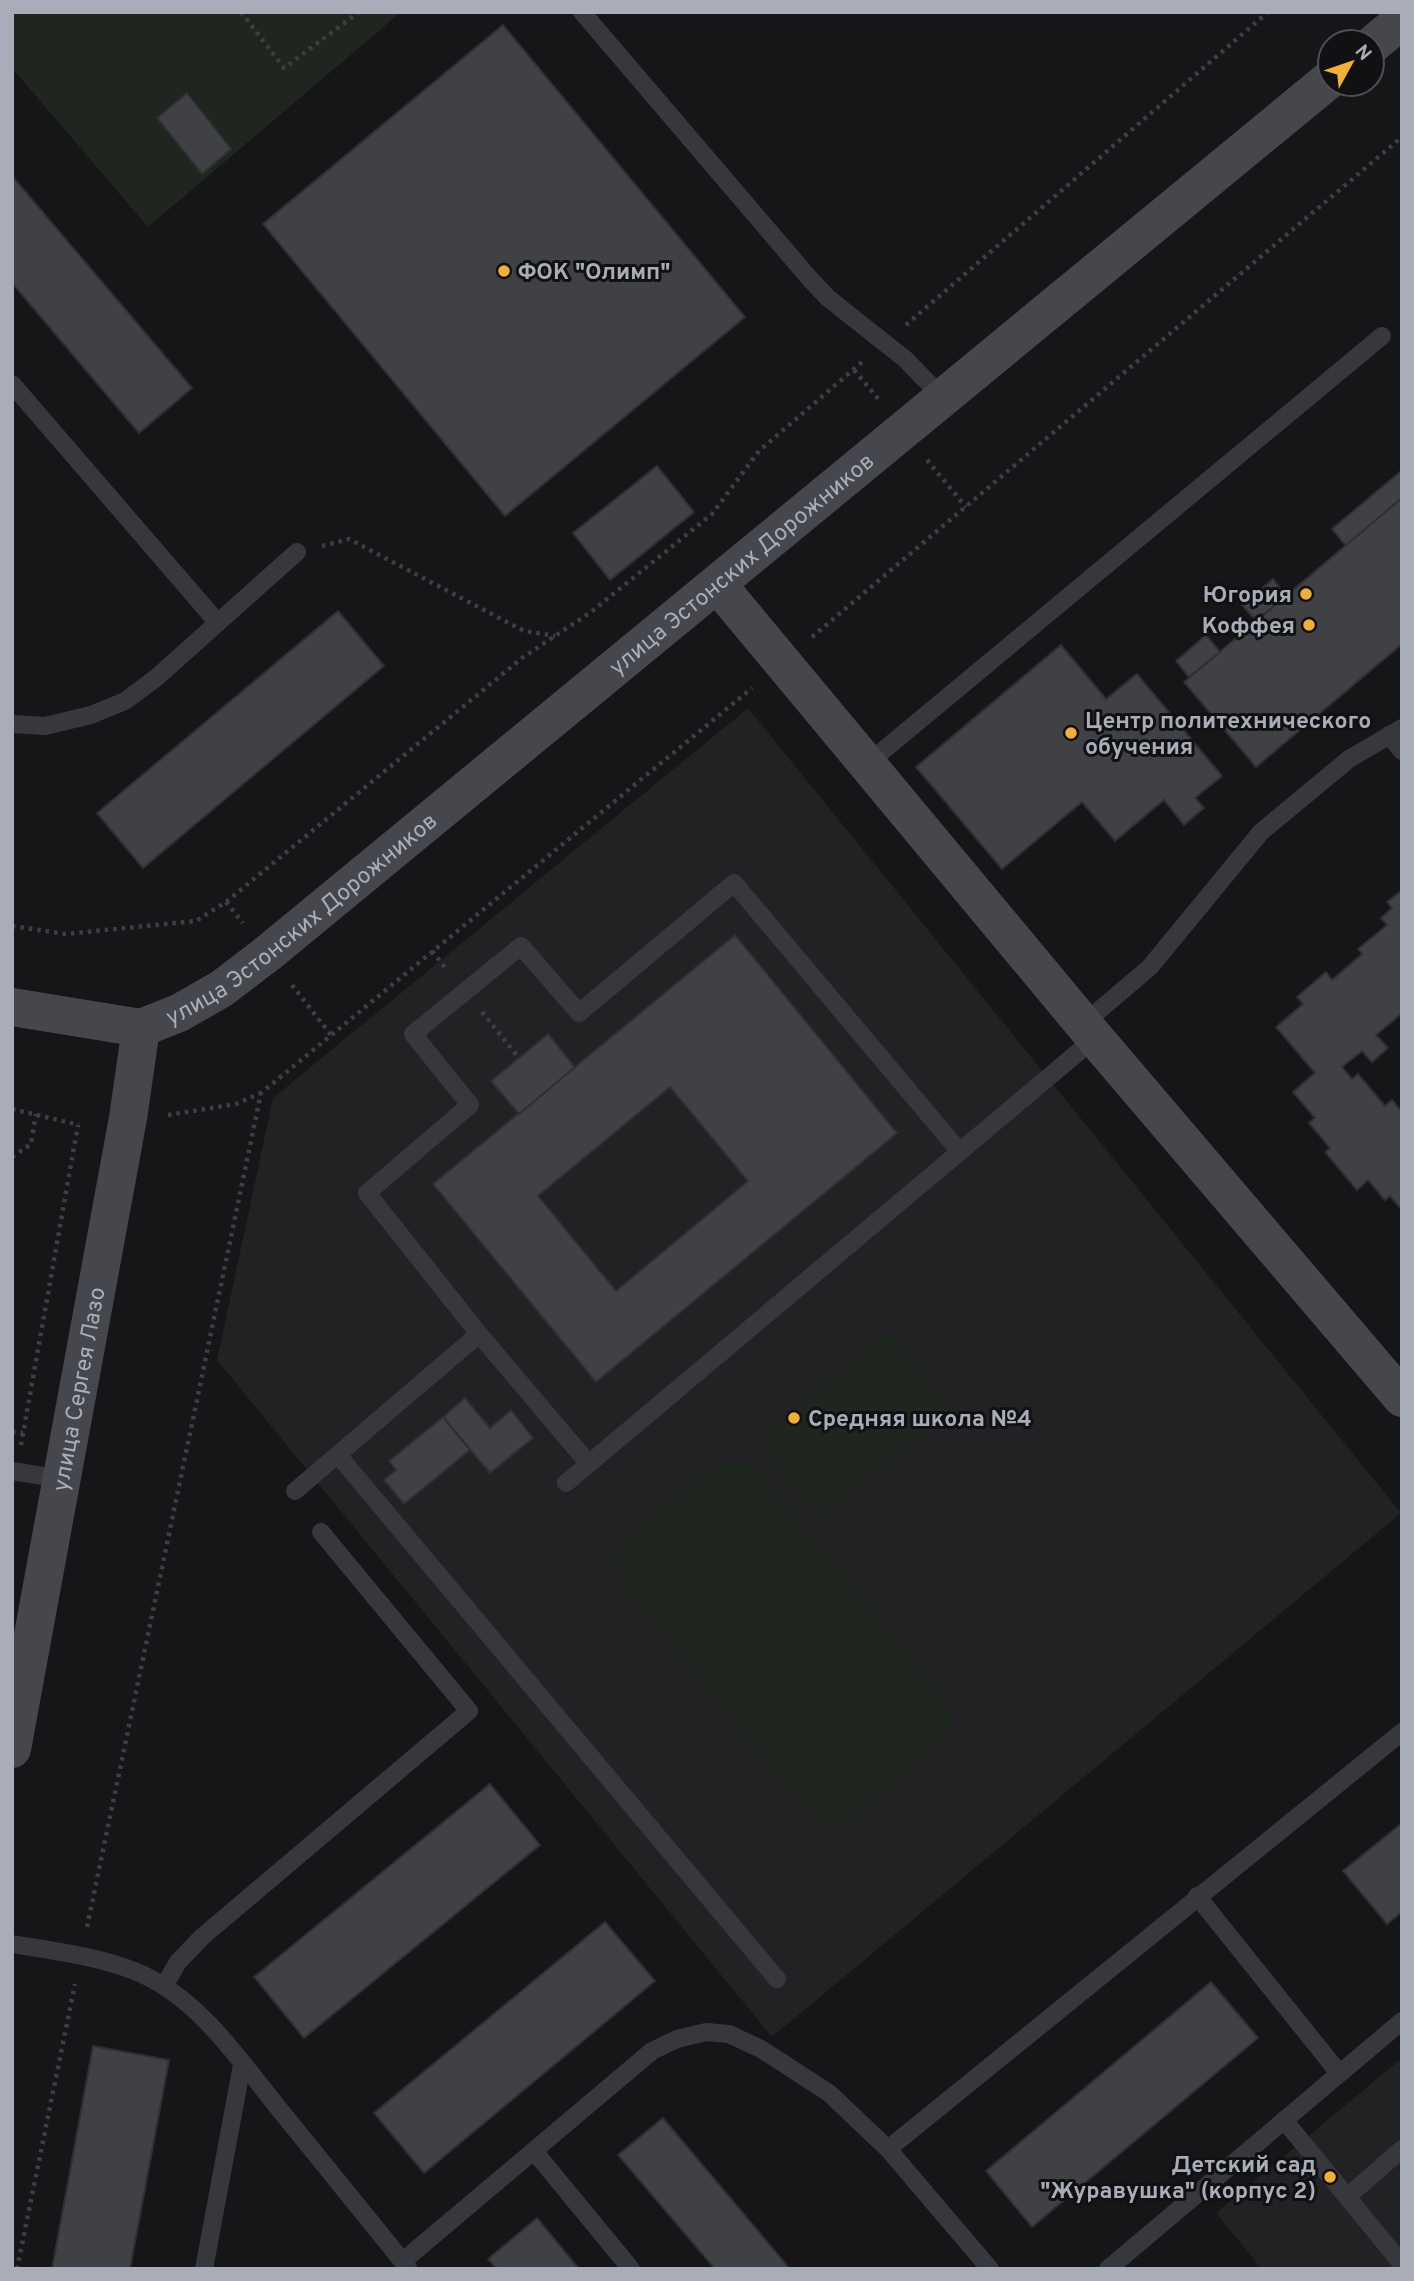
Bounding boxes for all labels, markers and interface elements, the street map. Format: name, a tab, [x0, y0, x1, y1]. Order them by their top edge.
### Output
north arrow	[1316, 28, 1386, 98]
text: N	[1349, 40, 1376, 66]
place label: ФОК "Олимп"	[518, 259, 670, 288]
marker: ФОК "Олимп"	[496, 263, 512, 279]
street label: улица Эстонских Дорожников	[604, 448, 881, 683]
place label: Югория	[1203, 582, 1292, 611]
marker: Югория	[1298, 586, 1314, 602]
place label: Коффея	[1202, 613, 1295, 642]
marker: Коффея	[1301, 617, 1317, 633]
place label: Центр политехнического обучения	[1085, 708, 1371, 763]
marker: Центр политехнического обучения	[1063, 725, 1079, 741]
street label: улица Эстонских Дорожников	[162, 808, 444, 1034]
street label: улица Сергея Лазо	[48, 1285, 114, 1494]
place label: Средняя школа №4	[808, 1406, 1032, 1435]
marker: Средняя школа №4	[786, 1410, 802, 1426]
place label: Детский сад "Журавушка" (корпус 2)	[1040, 2152, 1316, 2207]
marker: Детский сад "Журавушка" (корпус 2)	[1322, 2169, 1338, 2185]

